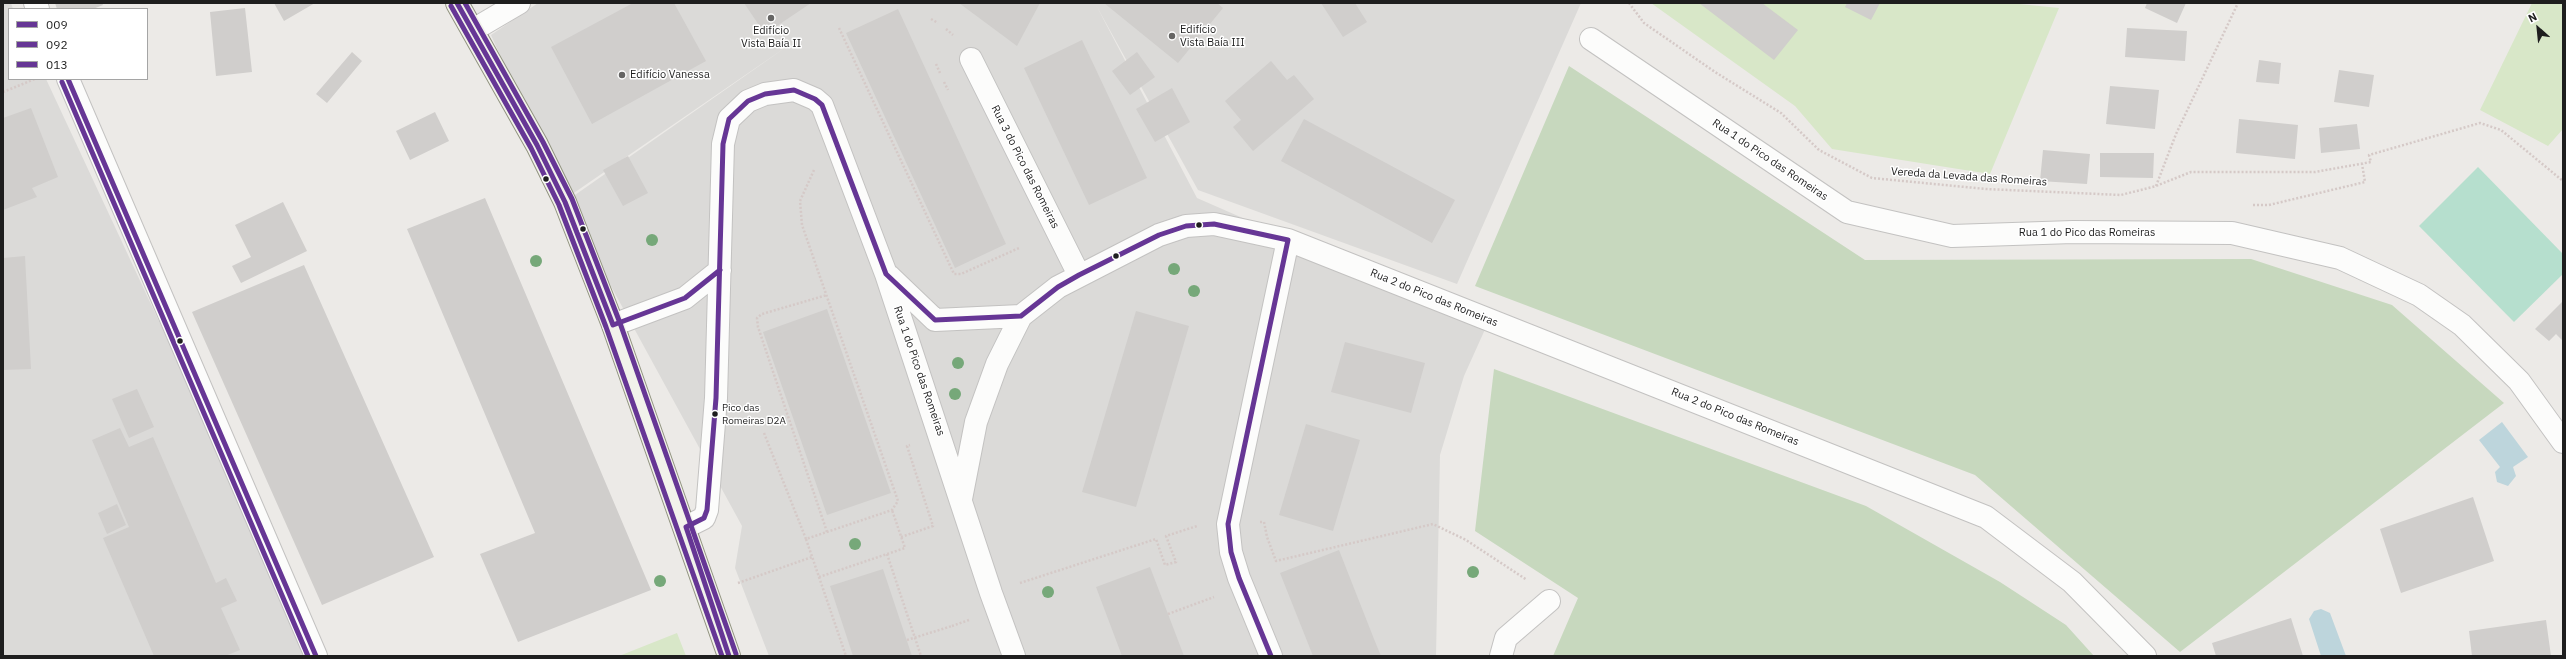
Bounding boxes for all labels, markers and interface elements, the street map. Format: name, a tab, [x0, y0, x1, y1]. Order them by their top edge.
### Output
legend	[8, 8, 148, 80]
north arrow	[2518, 8, 2558, 48]
text: N	[2526, 9, 2539, 25]
marker: Edifício Vista Baía II	[766, 13, 776, 23]
text: 009	[46, 17, 68, 32]
place label: Edifício Vista Baía III	[1180, 23, 1245, 49]
place label: Edifício Vista Baía II	[741, 24, 801, 50]
marker: Edifício Vista Baía III	[1167, 31, 1177, 41]
text: 092	[46, 37, 68, 52]
text: 013	[46, 57, 68, 72]
place label: Edifício Vanessa	[630, 68, 710, 82]
marker: Edifício Vanessa	[617, 70, 627, 80]
street label: Rua 3 do Pico das Romeiras	[988, 103, 1062, 231]
street label: Rua 1 do Pico das Romeiras	[1710, 116, 1830, 204]
street label: Vereda da Levada das Romeiras	[1891, 165, 2047, 189]
unlabelled marker	[541, 174, 551, 184]
unlabelled marker	[1194, 220, 1204, 230]
unlabelled marker	[578, 224, 588, 234]
street label: Rua 1 do Pico das Romeiras	[2019, 226, 2155, 240]
unlabelled marker	[1111, 251, 1121, 261]
street label: Rua 2 do Pico das Romeiras	[1368, 266, 1500, 330]
street label: Rua 1 do Pico das Romeiras	[891, 304, 947, 438]
unlabelled marker	[175, 336, 185, 346]
street label: Rua 2 do Pico das Romeiras	[1669, 385, 1801, 449]
place label: Pico das Romeiras D2A	[722, 402, 786, 426]
marker: Pico das Romeiras D2A	[710, 409, 720, 419]

